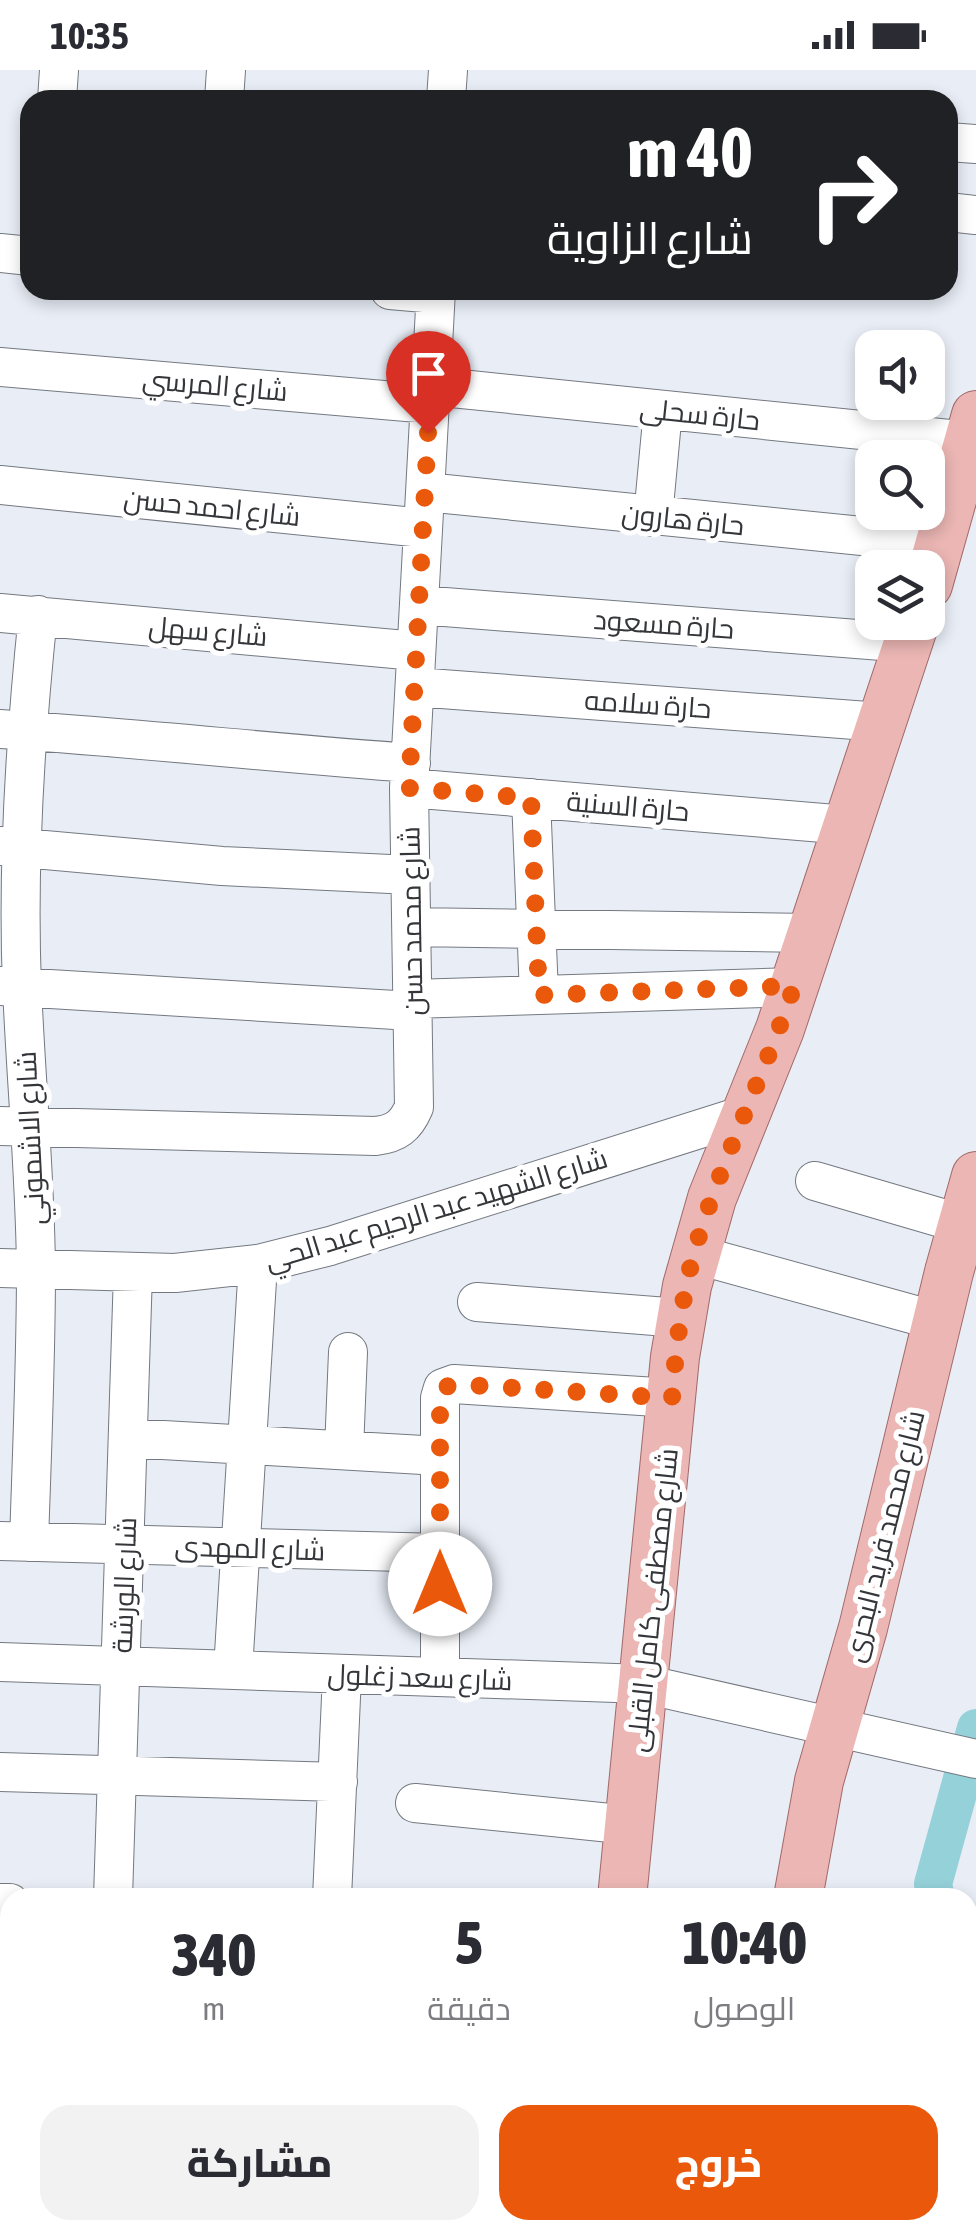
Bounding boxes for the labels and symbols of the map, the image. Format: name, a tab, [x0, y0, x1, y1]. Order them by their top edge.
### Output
pin	[386, 331, 471, 434]
street label: شارع المرسي	[141, 363, 289, 412]
street label: حارة سحلى	[638, 392, 762, 437]
street label: شارع احمد حسن	[122, 482, 302, 535]
street label: حارة هارون	[620, 497, 746, 542]
street label: حارة مسعود	[593, 603, 735, 645]
street label: شارع سهل	[147, 610, 269, 655]
street label: حارة سلامه	[583, 684, 713, 724]
street label: حارة السنية	[565, 785, 691, 827]
street label: شارع محمد حسن	[393, 826, 432, 1016]
street label: شارع الاشموني	[9, 1050, 57, 1226]
street label: شارع الشهيد عبد الرحيم عبد الحي	[261, 1142, 613, 1282]
street label: شارع محمد فريد البحرى	[837, 1407, 934, 1666]
street label: شارع مصطفى كامل القبلى	[620, 1446, 687, 1754]
street label: شارع الورشة	[106, 1516, 145, 1654]
street label: شارع المهدى	[174, 1529, 326, 1570]
position arrow	[388, 1532, 492, 1636]
street label: شارع سعد زغلول	[327, 1658, 513, 1699]

